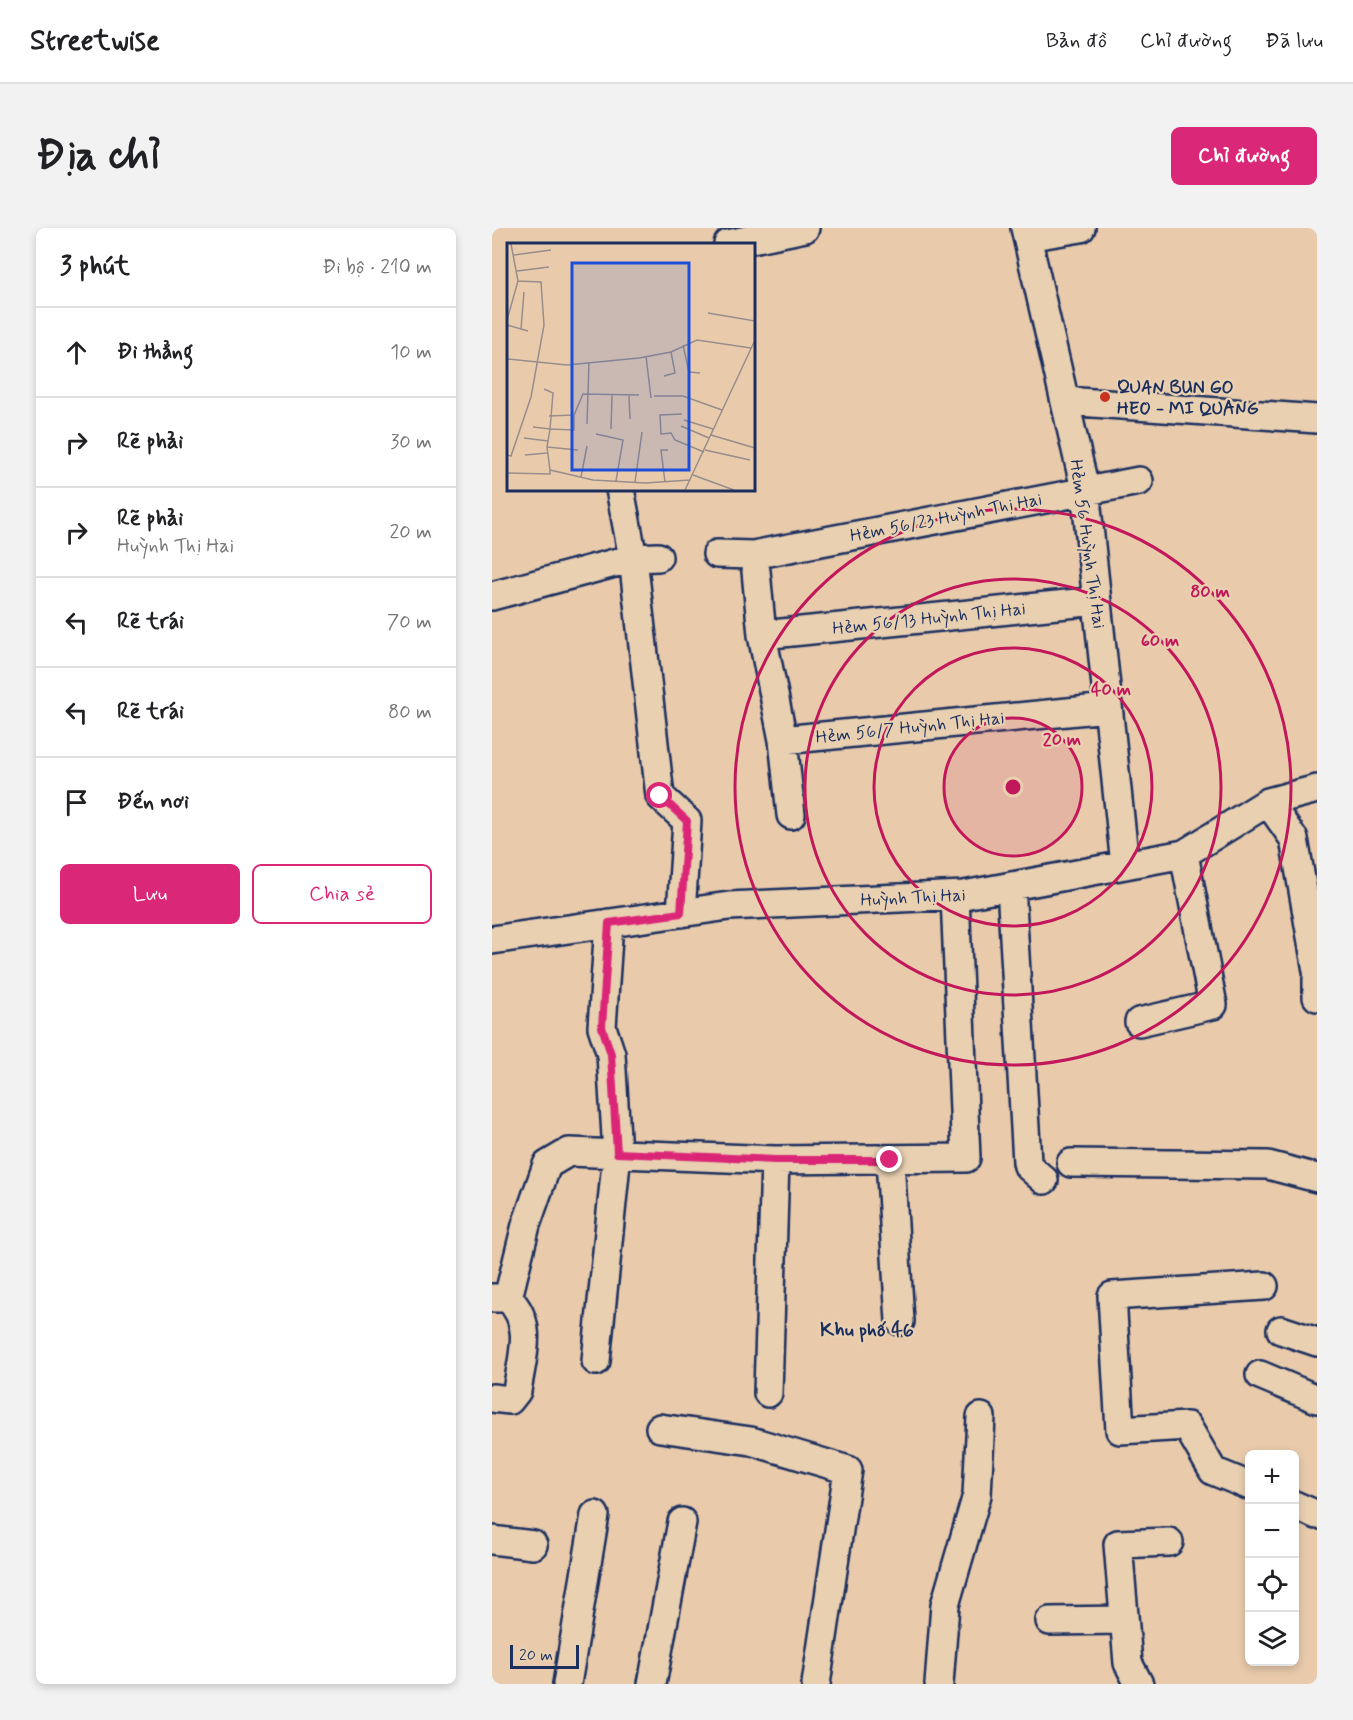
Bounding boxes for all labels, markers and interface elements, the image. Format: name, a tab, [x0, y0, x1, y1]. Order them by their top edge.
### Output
text: Streetwise	[30, 23, 160, 60]
text: Bản đồ	[1046, 27, 1107, 55]
text: Chỉ đường	[1140, 27, 1232, 55]
text: Đã lưu	[1265, 27, 1323, 55]
button: Chỉ đường	[1171, 127, 1317, 185]
text: Địa chỉ	[36, 129, 161, 184]
inset map	[507, 243, 754, 490]
text: 3 phút	[60, 250, 130, 284]
text: Đi bộ · 210 m	[322, 254, 432, 281]
icon: ahead	[60, 336, 93, 369]
text: Đi thẳng	[117, 338, 193, 366]
text: 10 m	[390, 339, 432, 366]
place label: QUAN BUN GO HEO - MI QUANG	[1117, 376, 1259, 421]
marker: QUAN BUN GO HEO - MI QUANG	[1098, 390, 1112, 404]
icon: right	[60, 426, 93, 459]
text: Rẽ phải	[117, 428, 183, 456]
text: 30 m	[390, 429, 432, 456]
street label: Hẻm 56 Huỳnh Thị Hai	[1063, 458, 1111, 630]
street label: Hẻm 56/23 Huỳnh Thị Hai	[848, 488, 1044, 548]
text: Rẽ phải	[117, 505, 183, 533]
icon: right	[60, 516, 93, 549]
text: 20 m	[389, 519, 432, 546]
text: Huỳnh Thị Hai	[117, 533, 234, 560]
text: 80 m	[1190, 580, 1230, 604]
street label: Hẻm 56/13 Huỳnh Thị Hai	[831, 597, 1027, 641]
icon: left	[60, 606, 93, 639]
text: Rẽ trái	[117, 608, 184, 636]
text: 70 m	[387, 609, 432, 636]
text: 60 m	[1141, 629, 1179, 653]
text: 40 m	[1091, 678, 1131, 702]
icon: left	[60, 696, 93, 729]
text: Rẽ trái	[117, 698, 184, 726]
text: 80 m	[388, 699, 432, 726]
street label: Hẻm 56/7 Huỳnh Thị Hai	[815, 706, 1006, 750]
text: 20 m	[1043, 728, 1081, 752]
centre of rings	[1003, 777, 1023, 797]
route start	[646, 782, 672, 808]
icon: arrive	[60, 786, 93, 819]
text: Đến nơi	[117, 788, 189, 816]
button: Lưu	[60, 864, 240, 924]
button: Chia sẻ	[252, 864, 432, 924]
street label: Huỳnh Thị Hai	[860, 883, 966, 913]
route end	[876, 1146, 902, 1172]
district label: Khu phố 46	[820, 1317, 914, 1344]
map controls	[1245, 1450, 1299, 1666]
button: +	[1245, 1450, 1299, 1504]
button: −	[1245, 1504, 1299, 1558]
button: locate	[1245, 1558, 1299, 1612]
button: layers	[1245, 1612, 1299, 1666]
scale bar	[510, 1642, 579, 1670]
text: 20 m	[519, 1645, 553, 1666]

